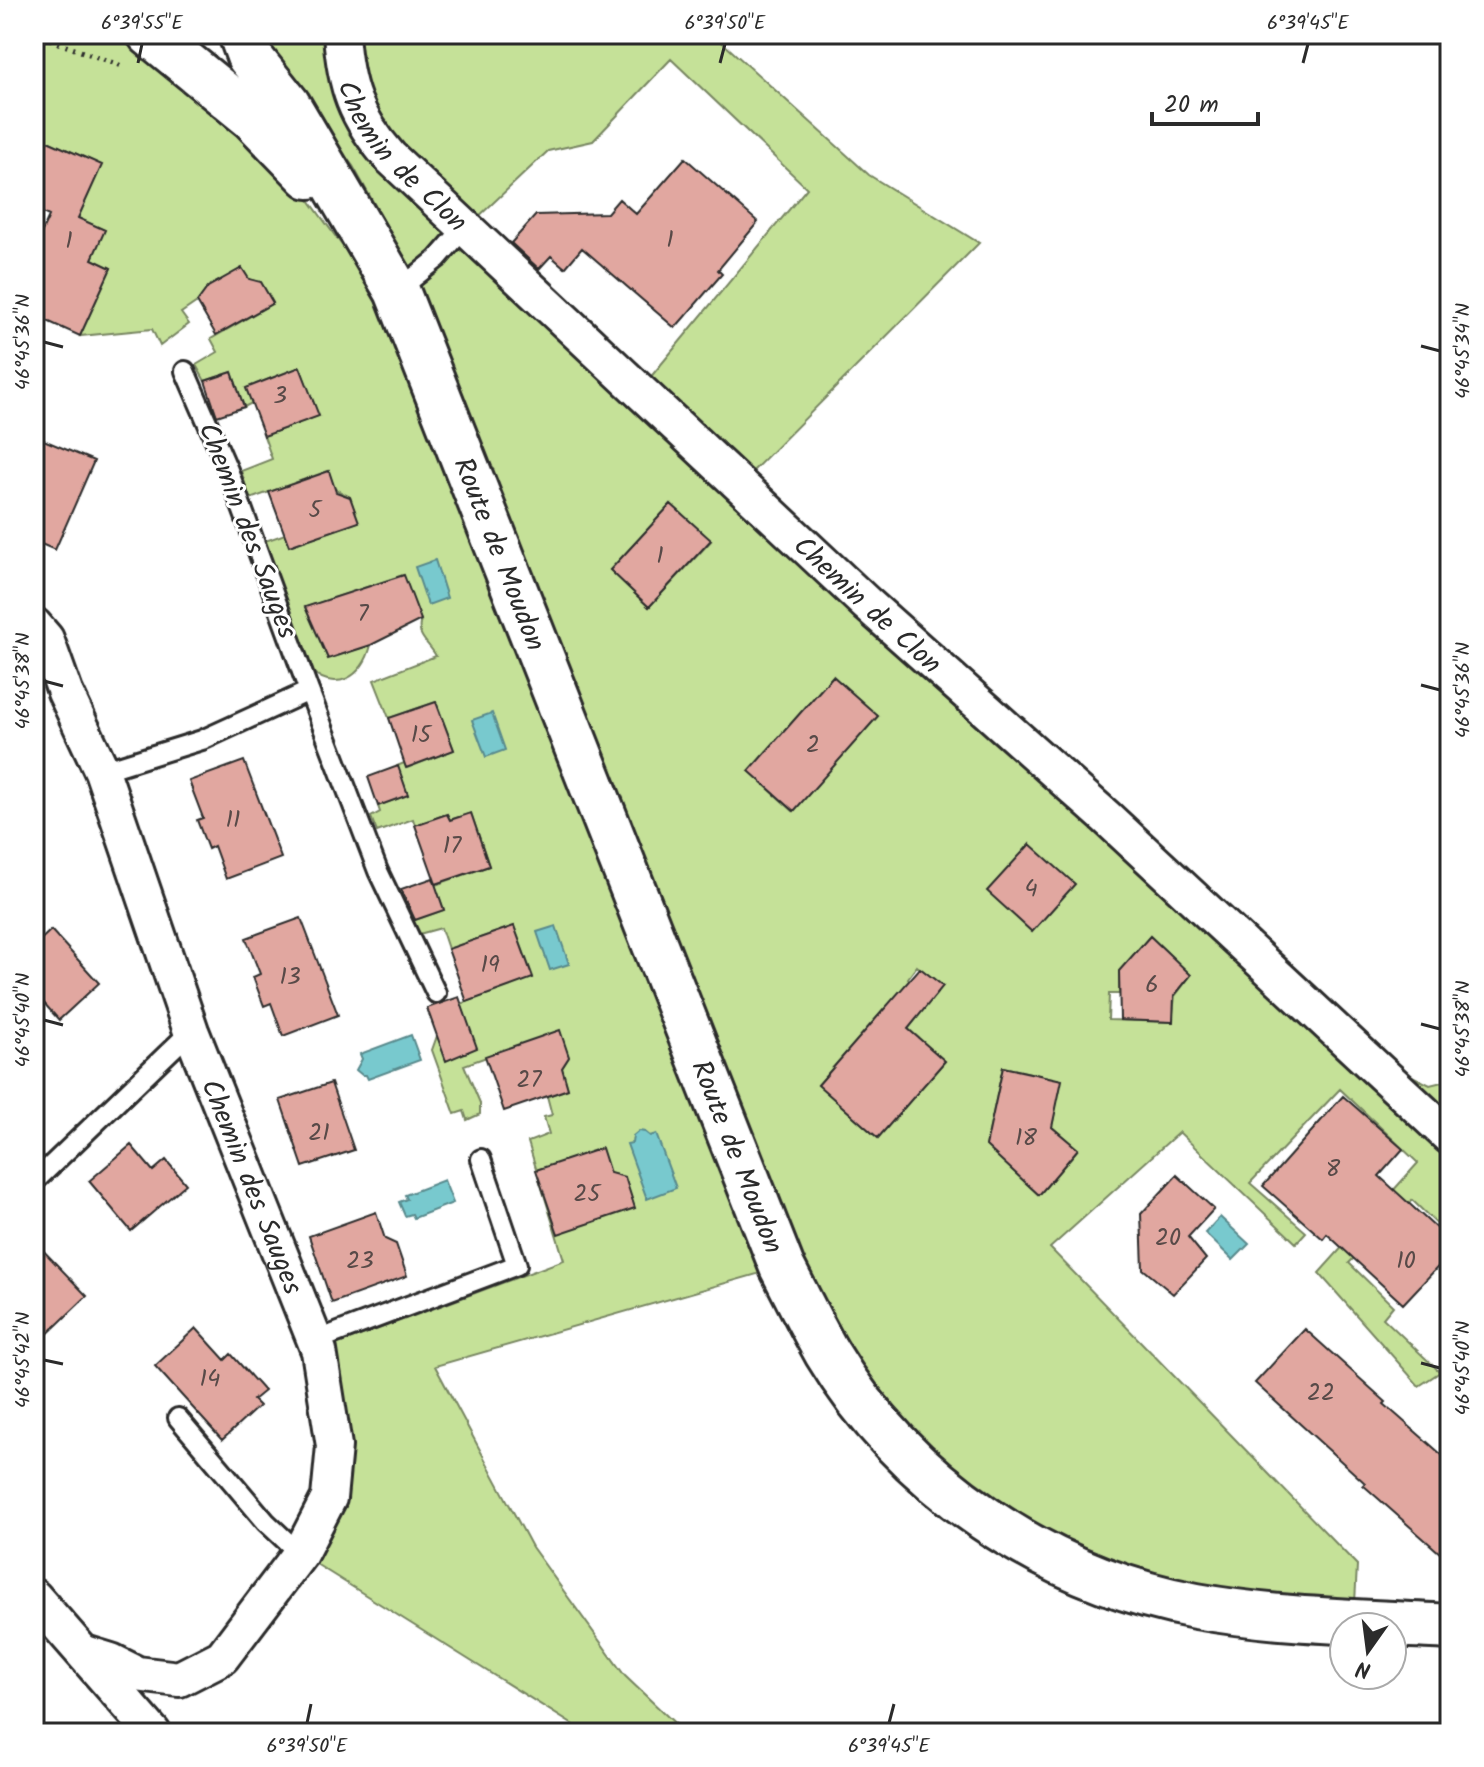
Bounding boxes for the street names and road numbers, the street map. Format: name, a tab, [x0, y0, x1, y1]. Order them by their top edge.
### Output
street label: Chemin de Clon	[324, 75, 477, 244]
street label: Chemin des Sauges	[185, 416, 309, 646]
street label: Route de Moudon	[440, 451, 557, 658]
street label: Chemin de Clon	[782, 526, 951, 686]
street label: Route de Moudon	[678, 1054, 795, 1261]
street label: Chemin des Sauges	[187, 1073, 314, 1302]

